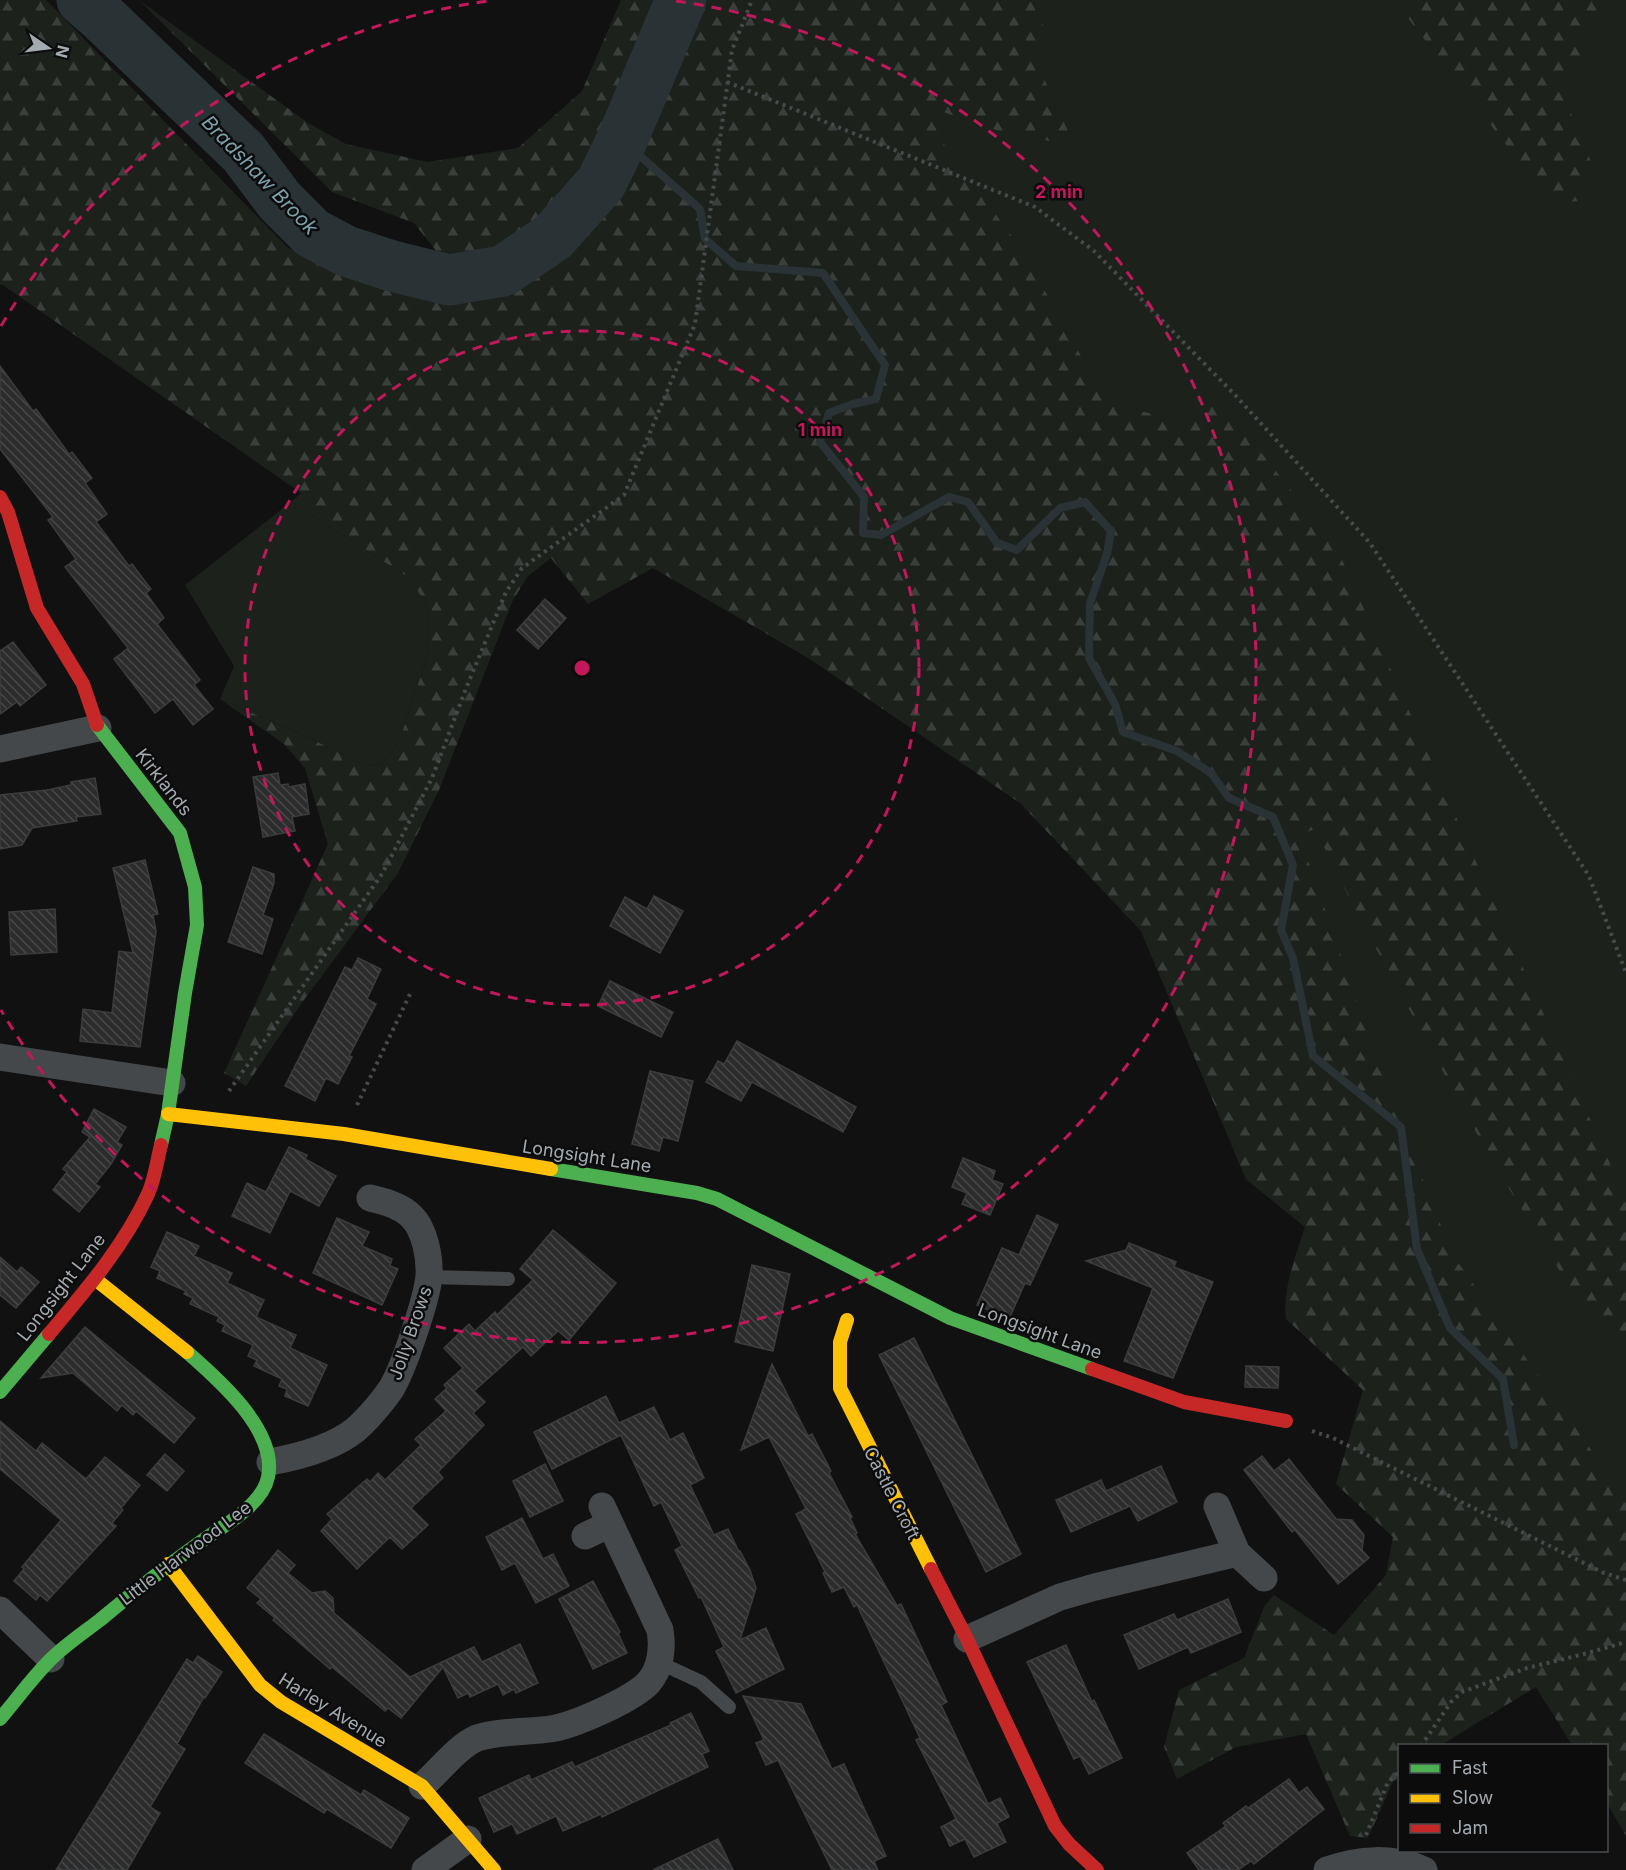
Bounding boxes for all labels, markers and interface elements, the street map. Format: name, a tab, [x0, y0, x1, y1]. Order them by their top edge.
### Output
north arrow	[18, 18, 78, 78]
text: N	[51, 43, 74, 60]
water label: Bradshaw Brook	[197, 110, 324, 240]
text: 2 min	[1035, 181, 1083, 202]
text: 1 min	[798, 419, 842, 440]
centre of rings	[572, 658, 592, 678]
street label: Kirklands	[131, 744, 197, 820]
street label: Longsight Lane	[521, 1135, 653, 1177]
street label: Longsight Lane	[13, 1229, 109, 1345]
street label: Jolly Brows	[384, 1283, 436, 1383]
street label: Longsight Lane	[975, 1299, 1105, 1363]
street label: Castle Croft	[860, 1443, 924, 1543]
street label: Little Harwood Lee	[115, 1497, 255, 1609]
street label: Harley Avenue	[275, 1668, 391, 1752]
legend	[1398, 1744, 1608, 1852]
text: Fast	[1452, 1757, 1488, 1778]
text: Slow	[1452, 1787, 1493, 1808]
text: Jam	[1452, 1817, 1488, 1838]

